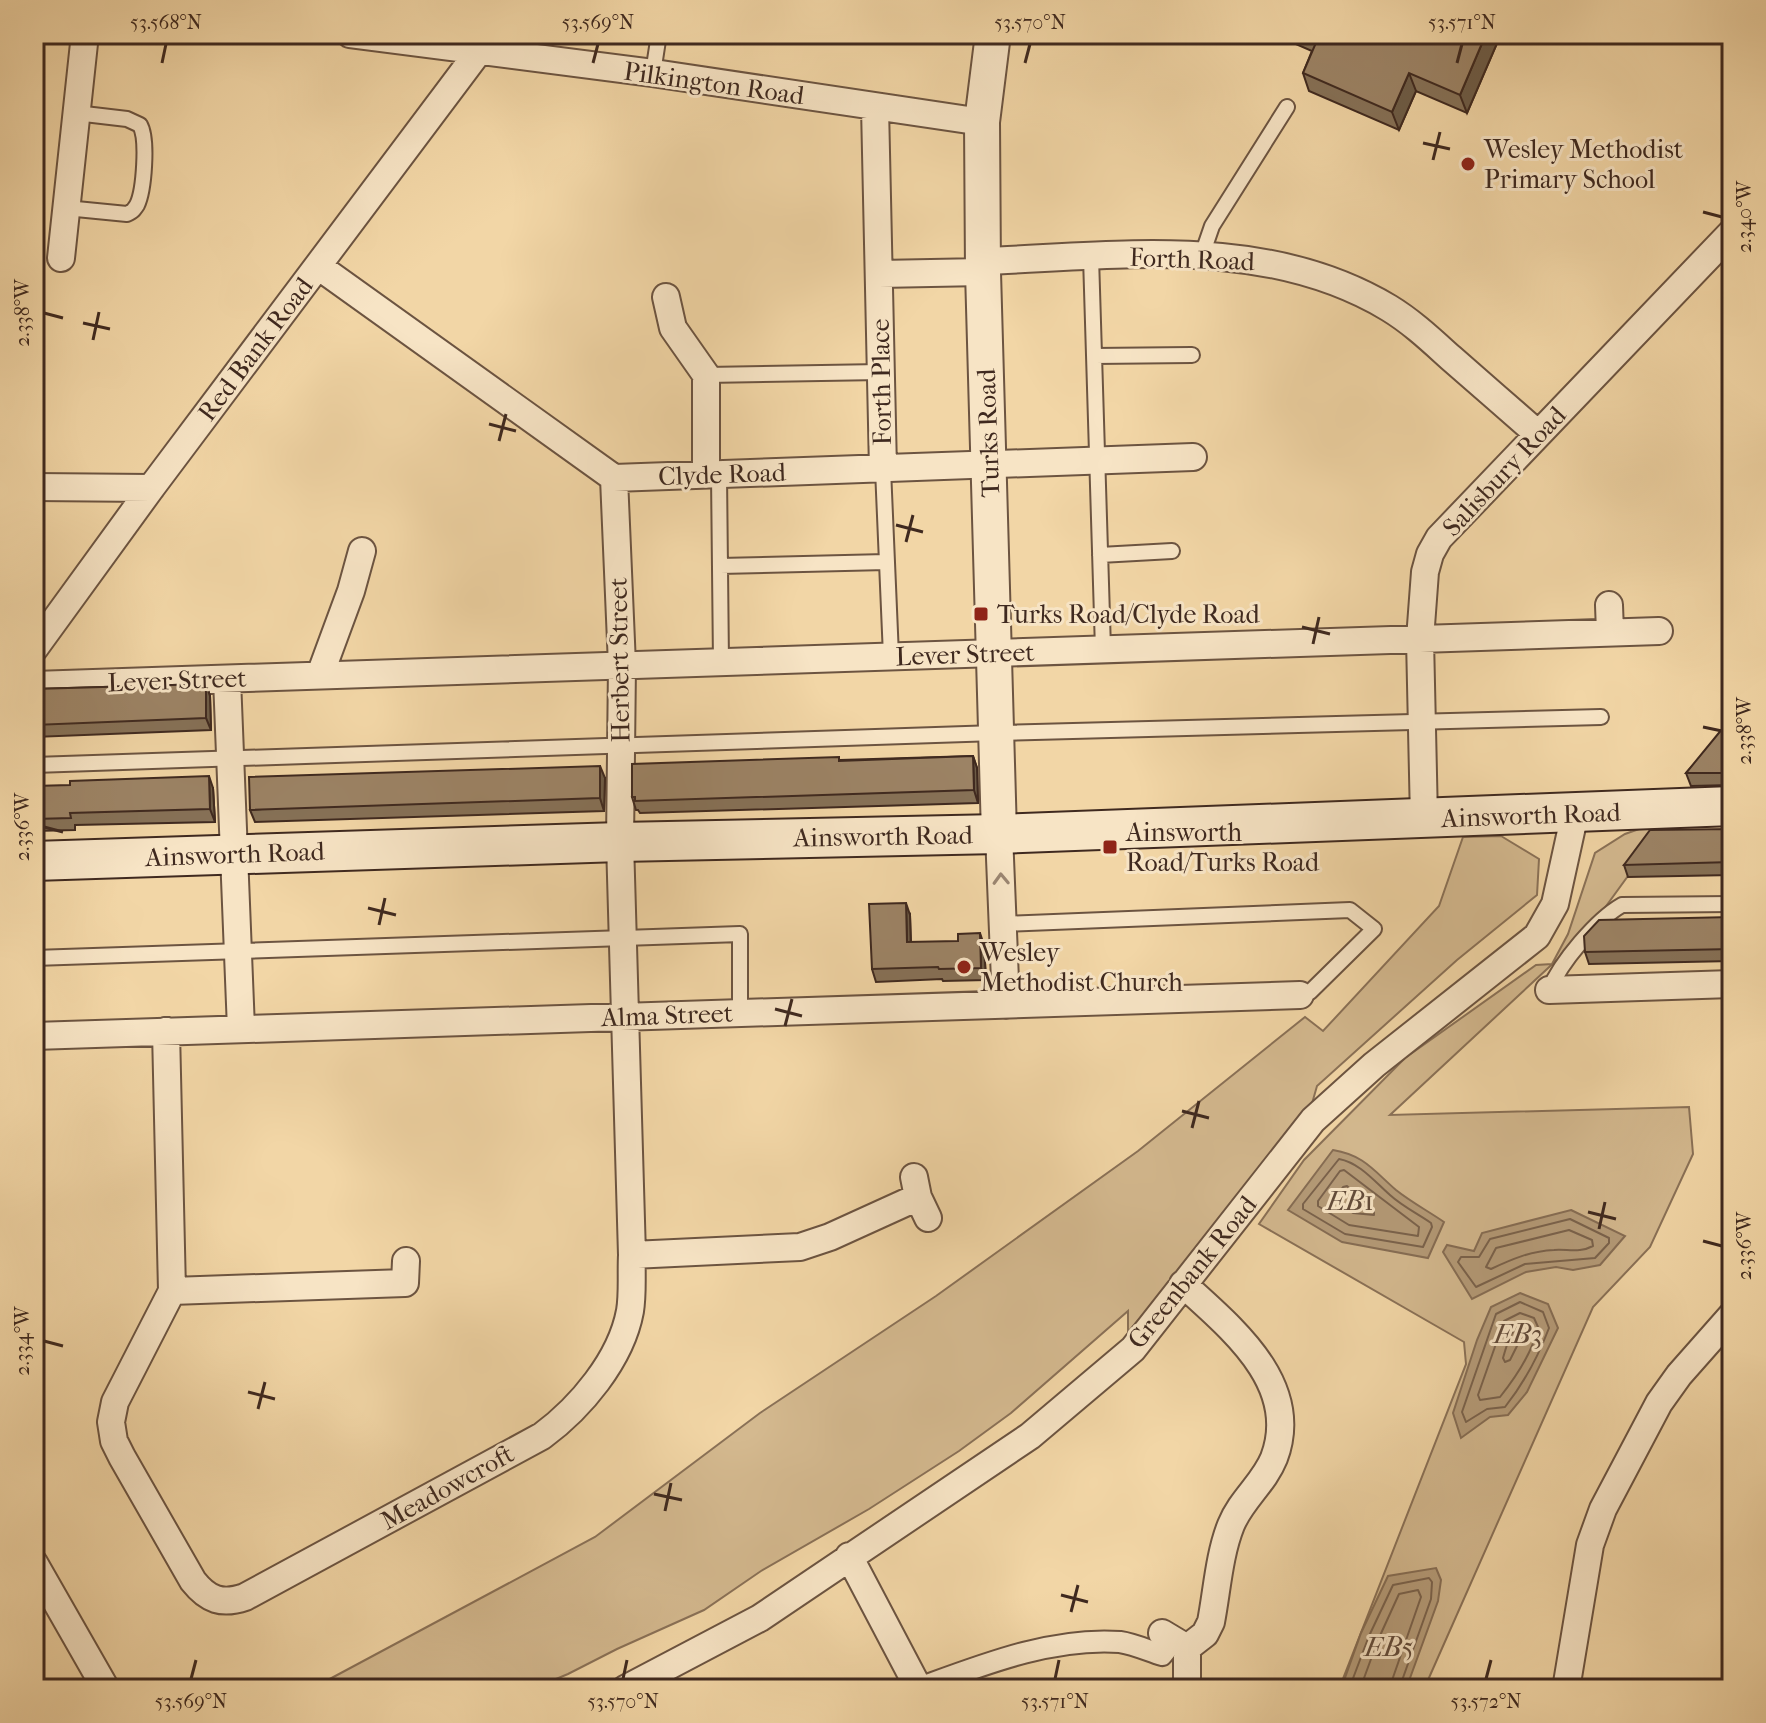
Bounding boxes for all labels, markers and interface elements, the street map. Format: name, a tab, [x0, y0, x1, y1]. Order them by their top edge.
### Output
text: 53.568°N	[130, 11, 202, 34]
text: 53.569°N	[562, 11, 634, 34]
text: 53.570°N	[994, 11, 1066, 34]
text: 53.571°N	[1428, 11, 1496, 34]
street label: Pilkington Road	[622, 55, 807, 112]
place label: Wesley Methodist Primary School	[1483, 134, 1684, 195]
marker: Wesley Methodist Primary School	[1459, 155, 1477, 173]
text: 2.340°W	[1733, 180, 1756, 253]
street label: Forth Road	[1129, 242, 1256, 277]
street label: Red Bank Road	[191, 271, 320, 427]
text: 2.338°W	[11, 278, 34, 347]
street label: Forth Place	[865, 318, 898, 446]
street label: Turks Road	[971, 367, 1006, 498]
street label: Salisbury Road	[1436, 399, 1573, 543]
street label: Clyde Road	[658, 457, 787, 492]
street label: Herbert Street	[603, 576, 636, 743]
place label: Turks Road/Clyde Road	[997, 599, 1261, 630]
marker: Turks Road/Clyde Road	[972, 605, 990, 623]
street label: Lever Street	[895, 637, 1036, 672]
street label: Lever Street	[107, 663, 248, 698]
text: 2.338°W	[1733, 696, 1756, 765]
text: 2.336°W	[11, 791, 34, 861]
street label: Ainsworth Road	[1440, 797, 1622, 834]
place label: Ainsworth Road/Turks Road	[1125, 817, 1320, 878]
street label: Ainsworth Road	[792, 819, 974, 854]
street label: Ainsworth Road	[144, 836, 326, 873]
marker: Ainsworth Road/Turks Road	[1101, 838, 1119, 856]
one-way arrow	[992, 872, 1009, 885]
place label: Wesley Methodist Church	[979, 937, 1183, 998]
marker: Wesley Methodist Church	[955, 958, 973, 976]
street label: Alma Street	[600, 998, 734, 1033]
water label: EB1	[1324, 1184, 1374, 1217]
street label: Greenbank Road	[1121, 1189, 1264, 1355]
text: 2.336°W	[1733, 1210, 1756, 1280]
text: 2.334°W	[11, 1305, 34, 1376]
water label: EB3	[1491, 1317, 1543, 1350]
street label: Meadowcroft	[375, 1438, 520, 1537]
water label: EB5	[1362, 1630, 1414, 1663]
text: 53.569°N	[155, 1690, 227, 1713]
text: 53.570°N	[587, 1690, 659, 1713]
text: 53.571°N	[1021, 1690, 1089, 1713]
text: 53.572°N	[1451, 1690, 1521, 1713]

